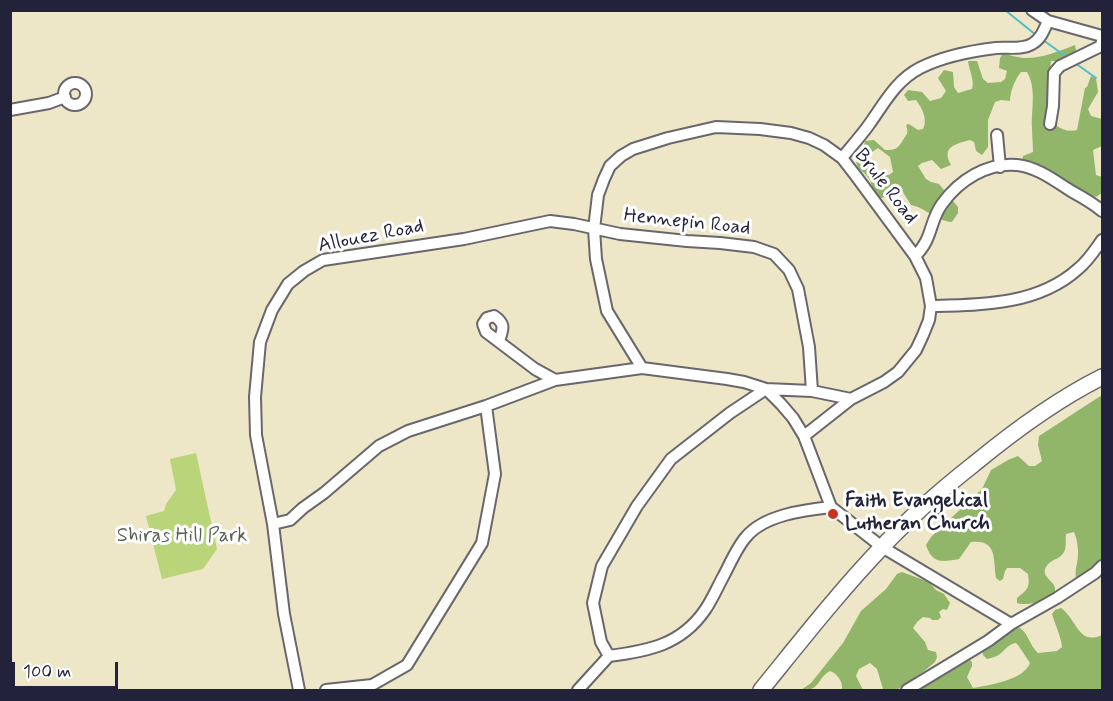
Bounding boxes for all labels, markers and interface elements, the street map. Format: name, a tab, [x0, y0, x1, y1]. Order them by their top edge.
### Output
street label: Brule Road	[848, 145, 922, 229]
street label: Hennepin Road	[622, 204, 752, 242]
street label: Allouez Road	[316, 215, 426, 259]
place label: Faith Evangelical Lutheran Church	[845, 490, 990, 537]
marker: Faith Evangelical Lutheran Church	[826, 507, 840, 521]
park label: Shiras Hill Park	[117, 525, 247, 549]
scale bar	[15, 650, 122, 688]
text: 100 m	[23, 660, 71, 684]

